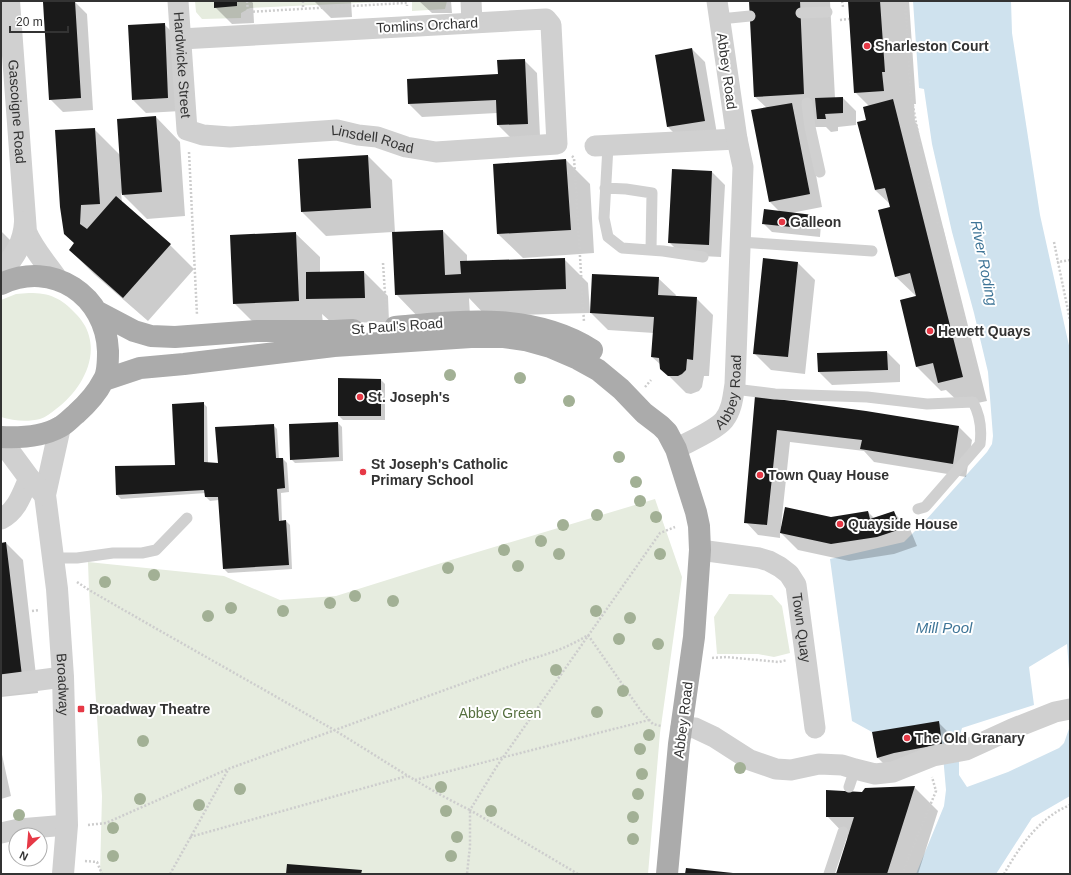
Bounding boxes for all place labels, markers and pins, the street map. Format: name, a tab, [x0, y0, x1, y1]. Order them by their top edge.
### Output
place label: Sharleston Court	[875, 38, 989, 54]
marker: Sharleston Court	[862, 41, 872, 51]
place label: Galleon	[790, 214, 841, 230]
marker: Galleon	[777, 217, 787, 227]
place label: Hewett Quays	[938, 323, 1031, 339]
marker: Hewett Quays	[925, 326, 935, 336]
place label: St. Joseph's	[368, 389, 450, 405]
marker: St. Joseph's	[355, 392, 365, 402]
place label: St Joseph's Catholic Primary School	[371, 456, 508, 488]
marker: St Joseph's Catholic Primary School	[358, 467, 368, 477]
place label: Town Quay House	[768, 467, 889, 483]
marker: Town Quay House	[755, 470, 765, 480]
place label: Quayside House	[848, 516, 958, 532]
marker: Quayside House	[835, 519, 845, 529]
place label: Broadway Theatre	[89, 701, 211, 717]
marker: Broadway Theatre	[76, 704, 86, 714]
place label: The Old Granary	[915, 730, 1025, 746]
marker: The Old Granary	[902, 733, 912, 743]

